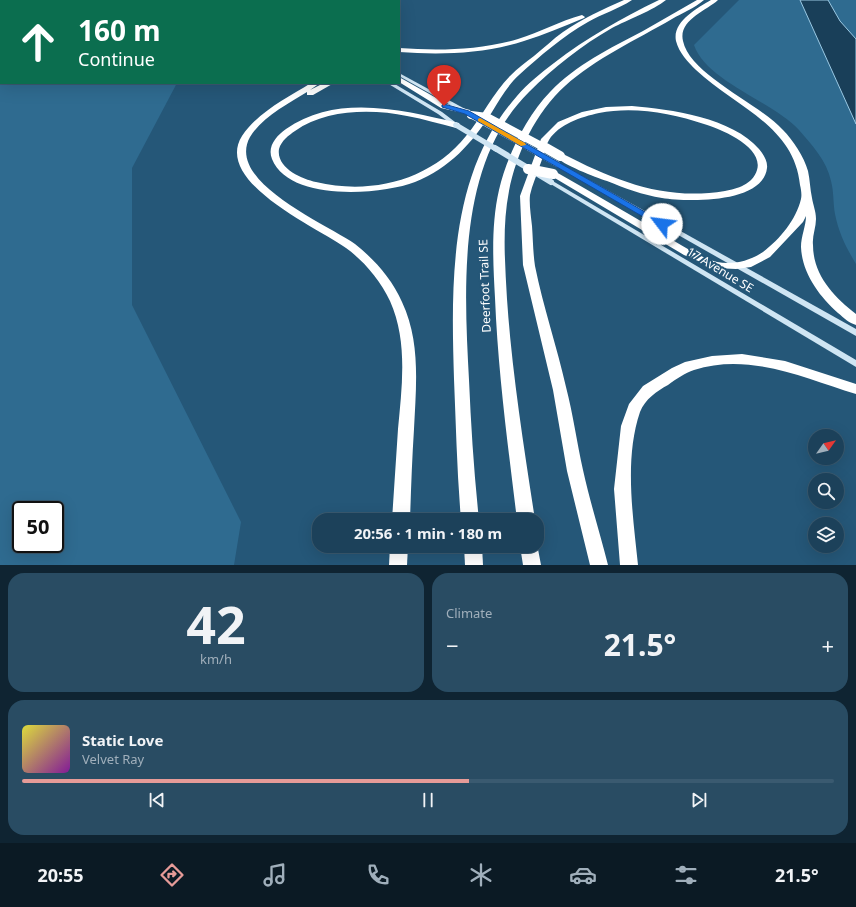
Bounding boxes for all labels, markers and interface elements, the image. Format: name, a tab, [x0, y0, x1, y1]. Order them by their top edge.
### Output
text: 160 m	[78, 11, 161, 49]
icon: ahead	[12, 16, 64, 68]
text: Continue	[78, 47, 155, 71]
pin	[427, 65, 461, 106]
icon: arrive	[433, 71, 455, 93]
position arrow	[641, 203, 683, 245]
street label: Deerfoot Trail SE	[474, 239, 495, 333]
street label: 17 Avenue SE	[684, 243, 757, 296]
north arrow	[808, 429, 844, 465]
map controls	[808, 429, 844, 553]
button: search	[808, 473, 844, 509]
speed limit sign: 50	[12, 501, 64, 553]
button: layers	[808, 517, 844, 553]
text: 20:56 · 1 min · 180 m	[354, 523, 502, 543]
text: 42	[186, 588, 246, 659]
text: Climate	[446, 604, 492, 622]
text: 21.5°	[604, 624, 676, 665]
text: −	[446, 630, 459, 660]
text: +	[821, 630, 834, 660]
text: km/h	[200, 650, 232, 668]
text: Static Love	[82, 730, 163, 750]
text: Velvet Ray	[82, 750, 144, 768]
icon: previous	[146, 789, 168, 811]
icon: pause	[417, 789, 439, 811]
icon: next	[688, 789, 710, 811]
icon: directions	[158, 861, 186, 889]
icon: music	[261, 861, 289, 889]
icon: phone	[364, 861, 392, 889]
icon: climate	[467, 861, 495, 889]
icon: car	[569, 861, 597, 889]
icon: filters	[672, 861, 700, 889]
text: 20:55	[37, 863, 84, 887]
text: 21.5°	[775, 863, 819, 887]

